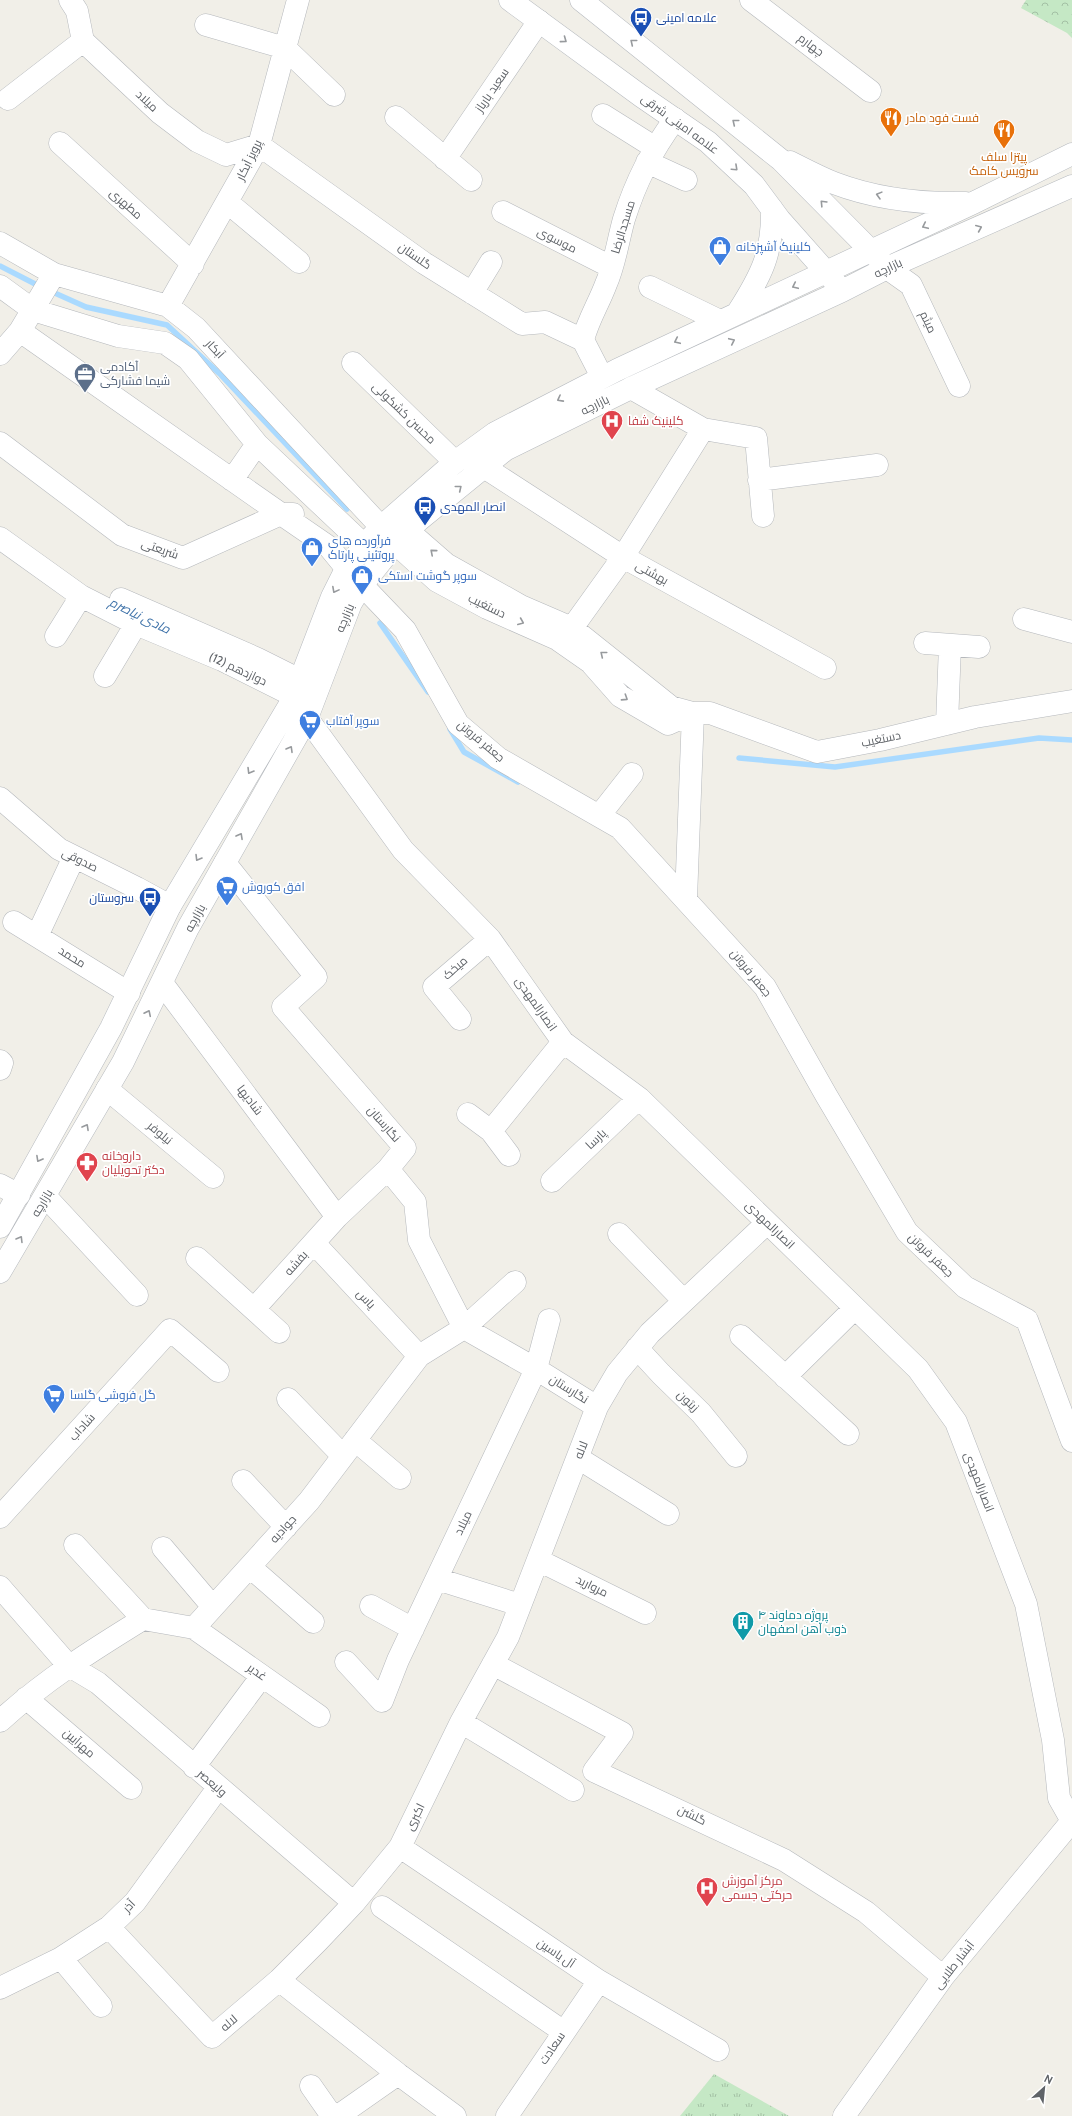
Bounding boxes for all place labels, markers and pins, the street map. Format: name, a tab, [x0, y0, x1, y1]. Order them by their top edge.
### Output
bus stop icon: علامه امینی	[628, 5, 654, 38]
place label: علامه امینی	[656, 10, 717, 25]
restaurant icon: فست فود مادر	[878, 105, 904, 138]
place label: فست فود مادر	[905, 110, 979, 125]
restaurant icon: پیتزا سلف سرویس کامک	[991, 117, 1017, 150]
place label: پیتزا سلف سرویس کامک	[969, 149, 1039, 178]
shop icon: کلینیک آشپزخانه	[707, 234, 733, 267]
place label: کلینیک آشپزخانه	[736, 239, 811, 256]
place label: آکادمی شیما فشارکی	[100, 359, 170, 388]
office icon: آکادمی شیما فشارکی	[72, 361, 98, 394]
hospital icon: کلینیک شفا	[599, 408, 625, 441]
place label: کلینیک شفا	[628, 413, 683, 428]
bus stop icon: انصار المهدی	[412, 494, 438, 527]
place label: انصار المهدی	[440, 499, 506, 514]
place label: فرآورده های پروتئینی پارتاک	[328, 533, 395, 564]
shop icon: فرآورده های پروتئینی پارتاک	[299, 535, 325, 568]
shop icon: سوپر گوشت استکی	[349, 563, 375, 596]
place label: سوپر گوشت استکی	[378, 568, 477, 585]
supermarket icon: سوپر آفتاب	[297, 708, 323, 741]
place label: سوپر آفتاب	[326, 713, 380, 730]
supermarket icon: افق کوروش	[214, 874, 240, 907]
place label: افق کوروش	[242, 879, 305, 894]
bus stop icon: سروستان	[137, 885, 163, 918]
place label: سروستان	[89, 890, 134, 905]
place label: داروخانه دکتر تحویلیان	[102, 1148, 165, 1177]
pharmacy icon: داروخانه دکتر تحویلیان	[74, 1150, 100, 1183]
supermarket icon: گل فروشی گلسا	[41, 1382, 67, 1415]
place label: گل فروشی گلسا	[70, 1387, 156, 1402]
place label: پروژه دماوند ۴ ذوب آهن اصفهان	[758, 1607, 847, 1636]
building icon: پروژه دماوند ۴ ذوب آهن اصفهان	[730, 1609, 756, 1642]
place label: مرکز آموزش حرکتی جسمی	[722, 1873, 792, 1902]
hospital icon: مرکز آموزش حرکتی جسمی	[694, 1875, 720, 1908]

